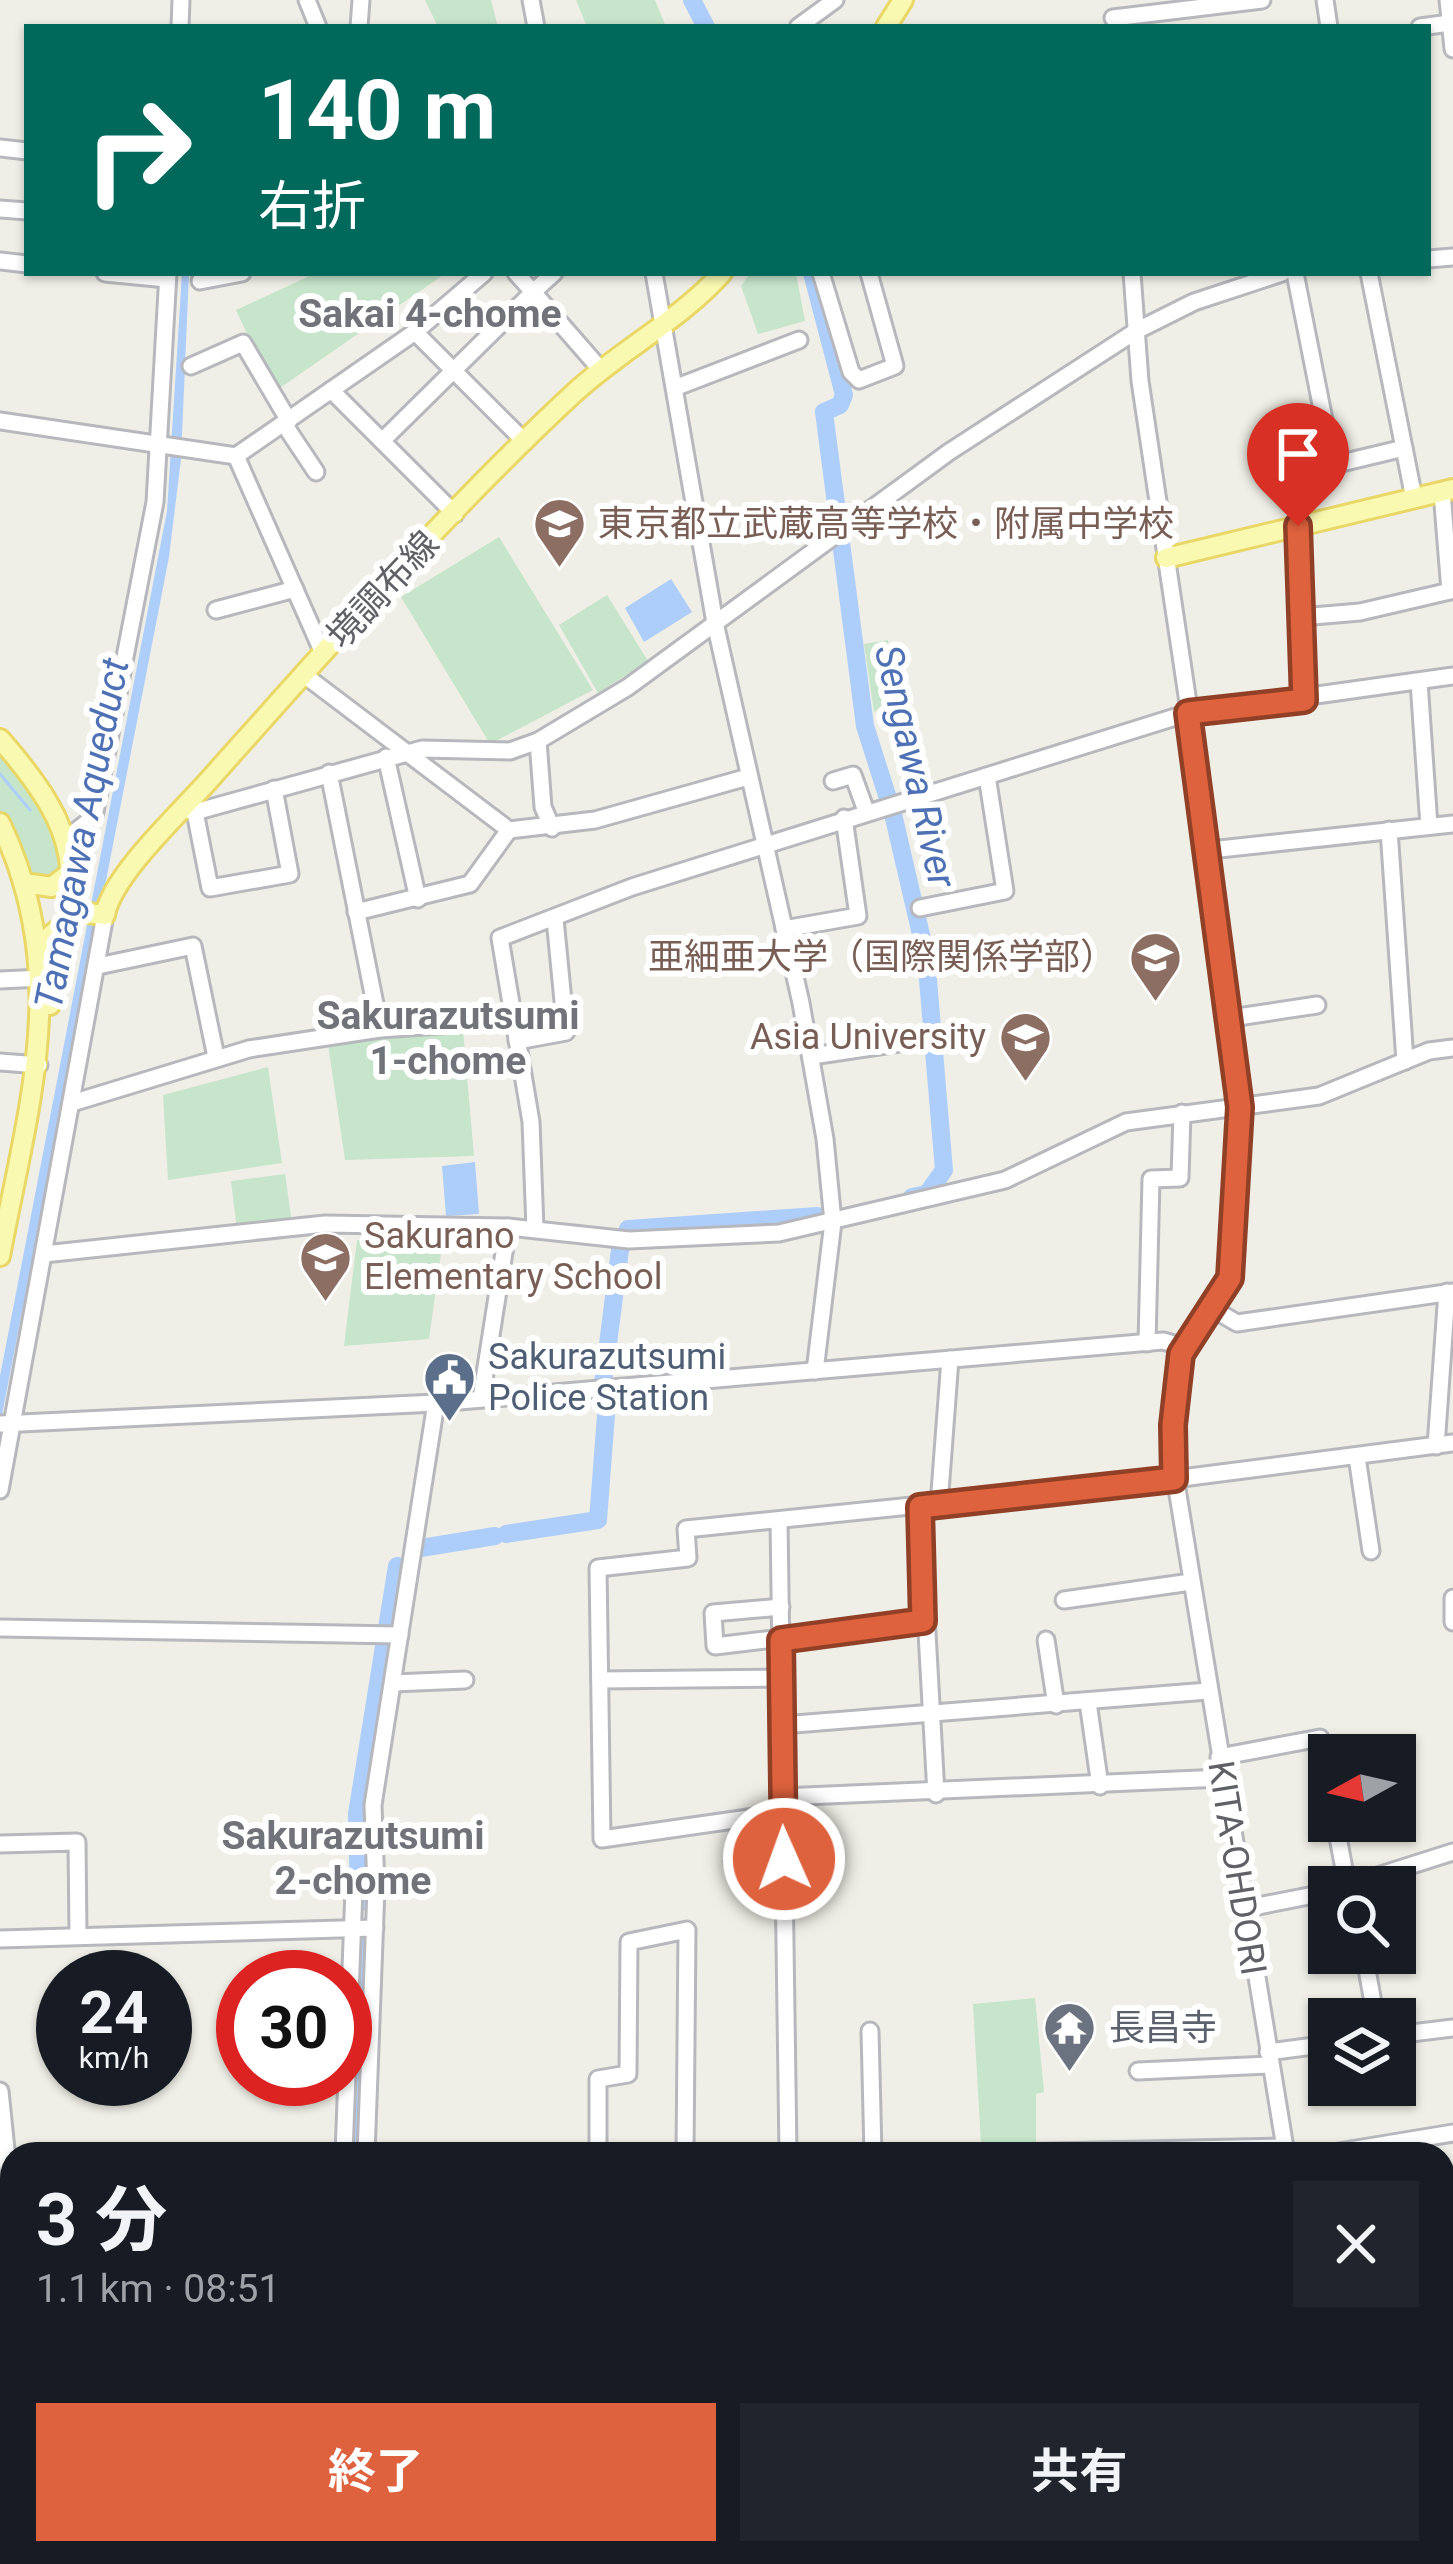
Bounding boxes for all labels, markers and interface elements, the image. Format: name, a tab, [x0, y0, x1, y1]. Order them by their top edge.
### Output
text: 140 m	[258, 61, 496, 160]
icon: right	[60, 72, 216, 228]
text: 右折	[258, 175, 366, 238]
district label: Sakai 4-chome	[298, 291, 562, 337]
pin	[1247, 403, 1349, 526]
icon: arrive	[1265, 421, 1331, 487]
school or university icon: 東京都立武蔵高等学校・附属中学校	[531, 496, 587, 570]
place label: 東京都立武蔵高等学校・附属中学校	[598, 503, 1174, 545]
street label: 境調布線	[319, 523, 447, 657]
water label: Sengawa River	[865, 640, 965, 893]
water label: Tamagawa Aqueduct	[25, 654, 139, 1013]
school or university icon: 亜細亜大学（国際関係学部）	[1127, 929, 1183, 1003]
place label: 亜細亜大学（国際関係学部）	[648, 936, 1116, 978]
district label: Sakurazutsumi 1-chome	[317, 993, 579, 1084]
school or university icon: Asia University	[997, 1009, 1053, 1083]
place label: Asia University	[750, 1016, 986, 1058]
place label: Sakurano Elementary School	[364, 1215, 663, 1298]
school or university icon: Sakurano Elementary School	[297, 1229, 353, 1303]
place label: Sakurazutsumi Police Station	[488, 1336, 726, 1419]
public building icon: Sakurazutsumi Police Station	[421, 1350, 477, 1424]
north arrow	[1308, 1734, 1416, 1842]
map controls	[1308, 1734, 1416, 2106]
street label: KITA-OHDORI	[1199, 1758, 1275, 1978]
position arrow	[721, 1796, 847, 1922]
district label: Sakurazutsumi 2-chome	[222, 1813, 484, 1904]
button: search	[1308, 1866, 1416, 1974]
speed limit sign: 30	[216, 1950, 372, 2106]
text: 24	[80, 1977, 148, 2048]
button: layers	[1308, 1998, 1416, 2106]
temple icon: 長昌寺	[1042, 2000, 1098, 2074]
place label: 長昌寺	[1109, 2007, 1217, 2049]
text: km/h	[79, 2040, 149, 2075]
text: 3 分	[36, 2178, 167, 2263]
button: close	[1293, 2181, 1419, 2307]
text: 1.1 km · 08:51	[36, 2266, 280, 2312]
button: 終了	[36, 2403, 716, 2541]
button: 共有	[740, 2403, 1419, 2541]

